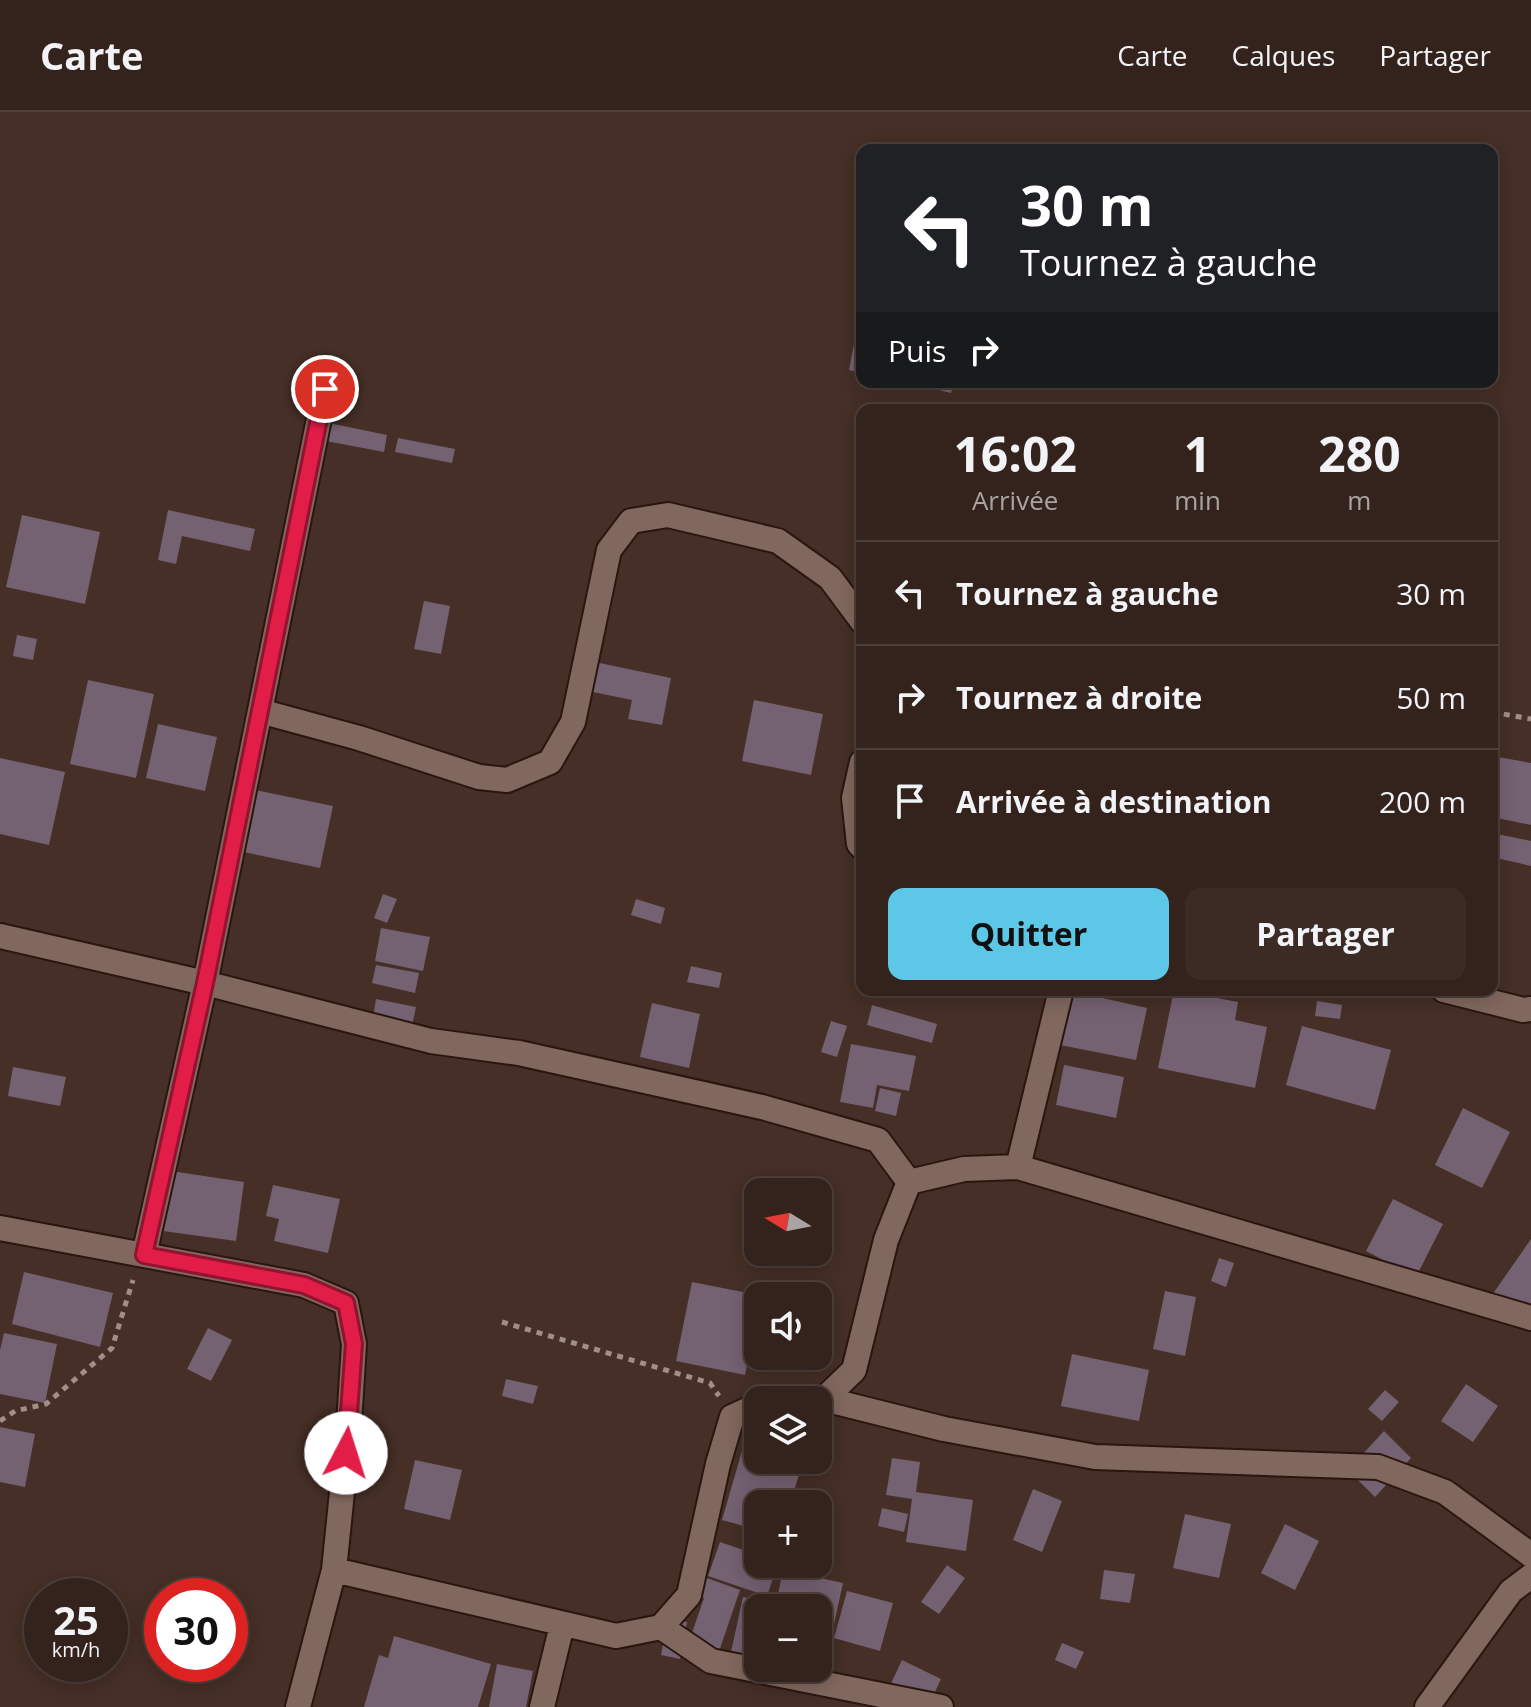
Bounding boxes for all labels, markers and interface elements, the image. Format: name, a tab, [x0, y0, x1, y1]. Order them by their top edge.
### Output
text: Carte	[40, 29, 143, 81]
text: Carte	[1117, 36, 1188, 74]
text: Calques	[1232, 36, 1335, 74]
text: Partager	[1379, 36, 1491, 74]
text: 30 m	[1020, 166, 1154, 242]
icon: left	[888, 176, 992, 280]
text: Tournez à gauche	[1020, 238, 1317, 287]
icon: right	[962, 328, 1006, 372]
text: Puis	[888, 330, 946, 371]
pin	[291, 355, 359, 423]
icon: arrive	[303, 367, 347, 411]
text: 16:02	[953, 421, 1077, 486]
text: 1	[1184, 421, 1211, 486]
text: 280	[1318, 421, 1401, 486]
text: Arrivée	[972, 482, 1058, 518]
text: min	[1174, 482, 1221, 518]
text: m	[1347, 482, 1371, 518]
icon: left	[888, 571, 932, 615]
text: Tournez à gauche	[956, 573, 1219, 614]
text: 30 m	[1396, 573, 1466, 614]
icon: right	[888, 675, 932, 719]
text: Tournez à droite	[956, 677, 1202, 718]
text: 50 m	[1396, 677, 1466, 718]
icon: arrive	[888, 779, 932, 823]
text: Arrivée à destination	[956, 781, 1271, 822]
text: 200 m	[1379, 781, 1466, 822]
button: Quitter	[888, 888, 1169, 980]
button: Partager	[1185, 888, 1466, 980]
north arrow	[744, 1178, 832, 1266]
map controls	[744, 1178, 832, 1682]
button: sound	[744, 1282, 832, 1370]
button: layers	[744, 1386, 832, 1474]
position arrow	[304, 1411, 388, 1495]
button: +	[744, 1490, 832, 1578]
speed limit sign: 30	[144, 1578, 248, 1682]
text: 25	[53, 1592, 99, 1647]
button: −	[744, 1594, 832, 1682]
text: km/h	[52, 1636, 100, 1663]

